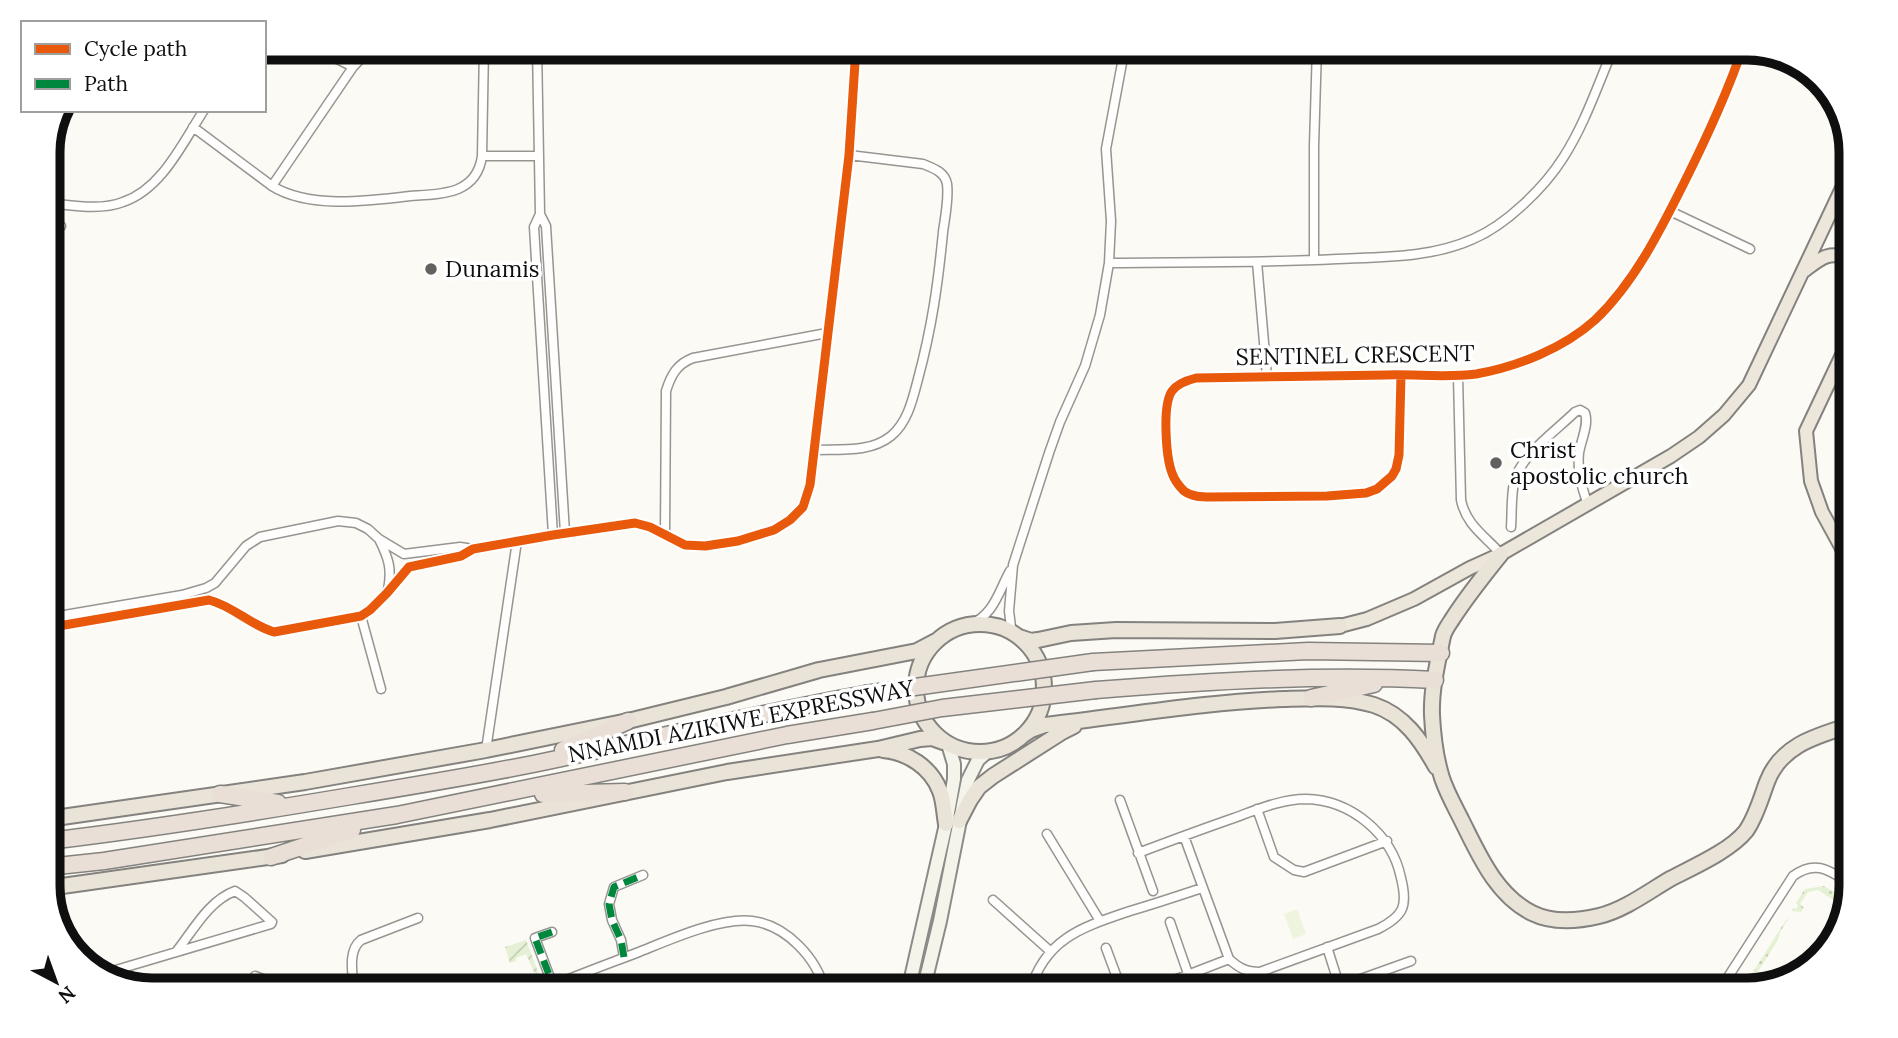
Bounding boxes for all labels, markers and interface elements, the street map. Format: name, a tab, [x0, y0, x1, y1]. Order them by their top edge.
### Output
legend	[21, 21, 266, 112]
text: Cycle path	[84, 35, 187, 62]
text: Path	[84, 70, 128, 97]
place label: Dunamis	[445, 254, 539, 283]
marker: Dunamis	[423, 261, 439, 277]
street label: SENTINEL CRESCENT	[1235, 338, 1475, 371]
place label: Christ apostolic church	[1510, 435, 1689, 490]
marker: Christ apostolic church	[1488, 455, 1504, 471]
street label: NNAMDI AZIKIWE EXPRESSWAY	[565, 673, 917, 768]
north arrow	[21, 947, 91, 1017]
text: N	[54, 981, 81, 1009]

